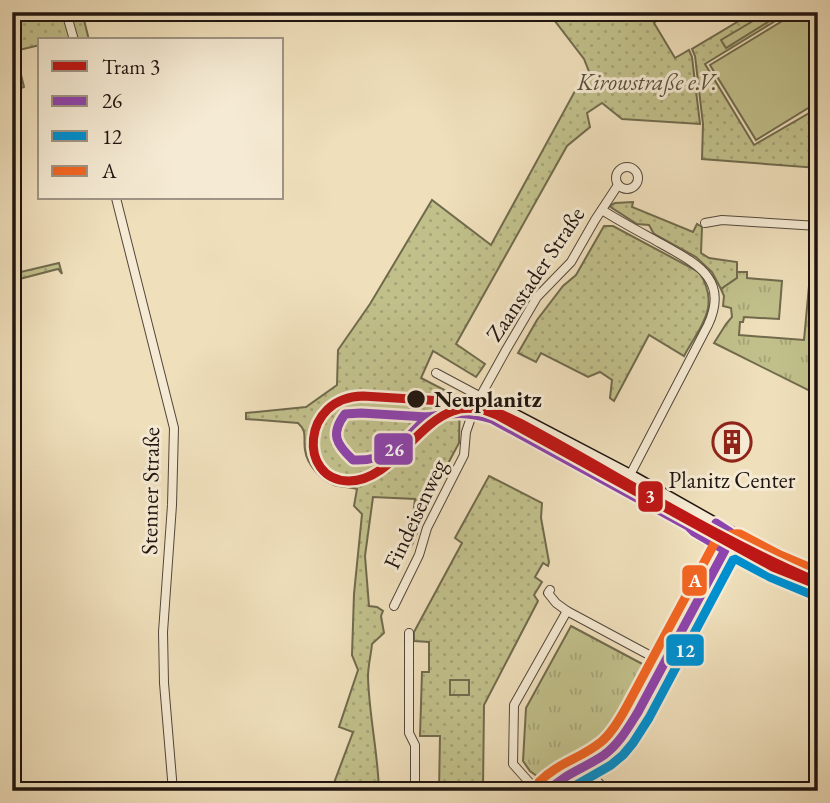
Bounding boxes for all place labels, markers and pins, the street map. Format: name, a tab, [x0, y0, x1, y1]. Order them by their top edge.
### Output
place label: Neuplanitz	[434, 384, 542, 414]
marker: Neuplanitz	[405, 388, 427, 410]
building icon: Planitz Center	[711, 421, 753, 463]
place label: Planitz Center	[669, 465, 796, 495]

